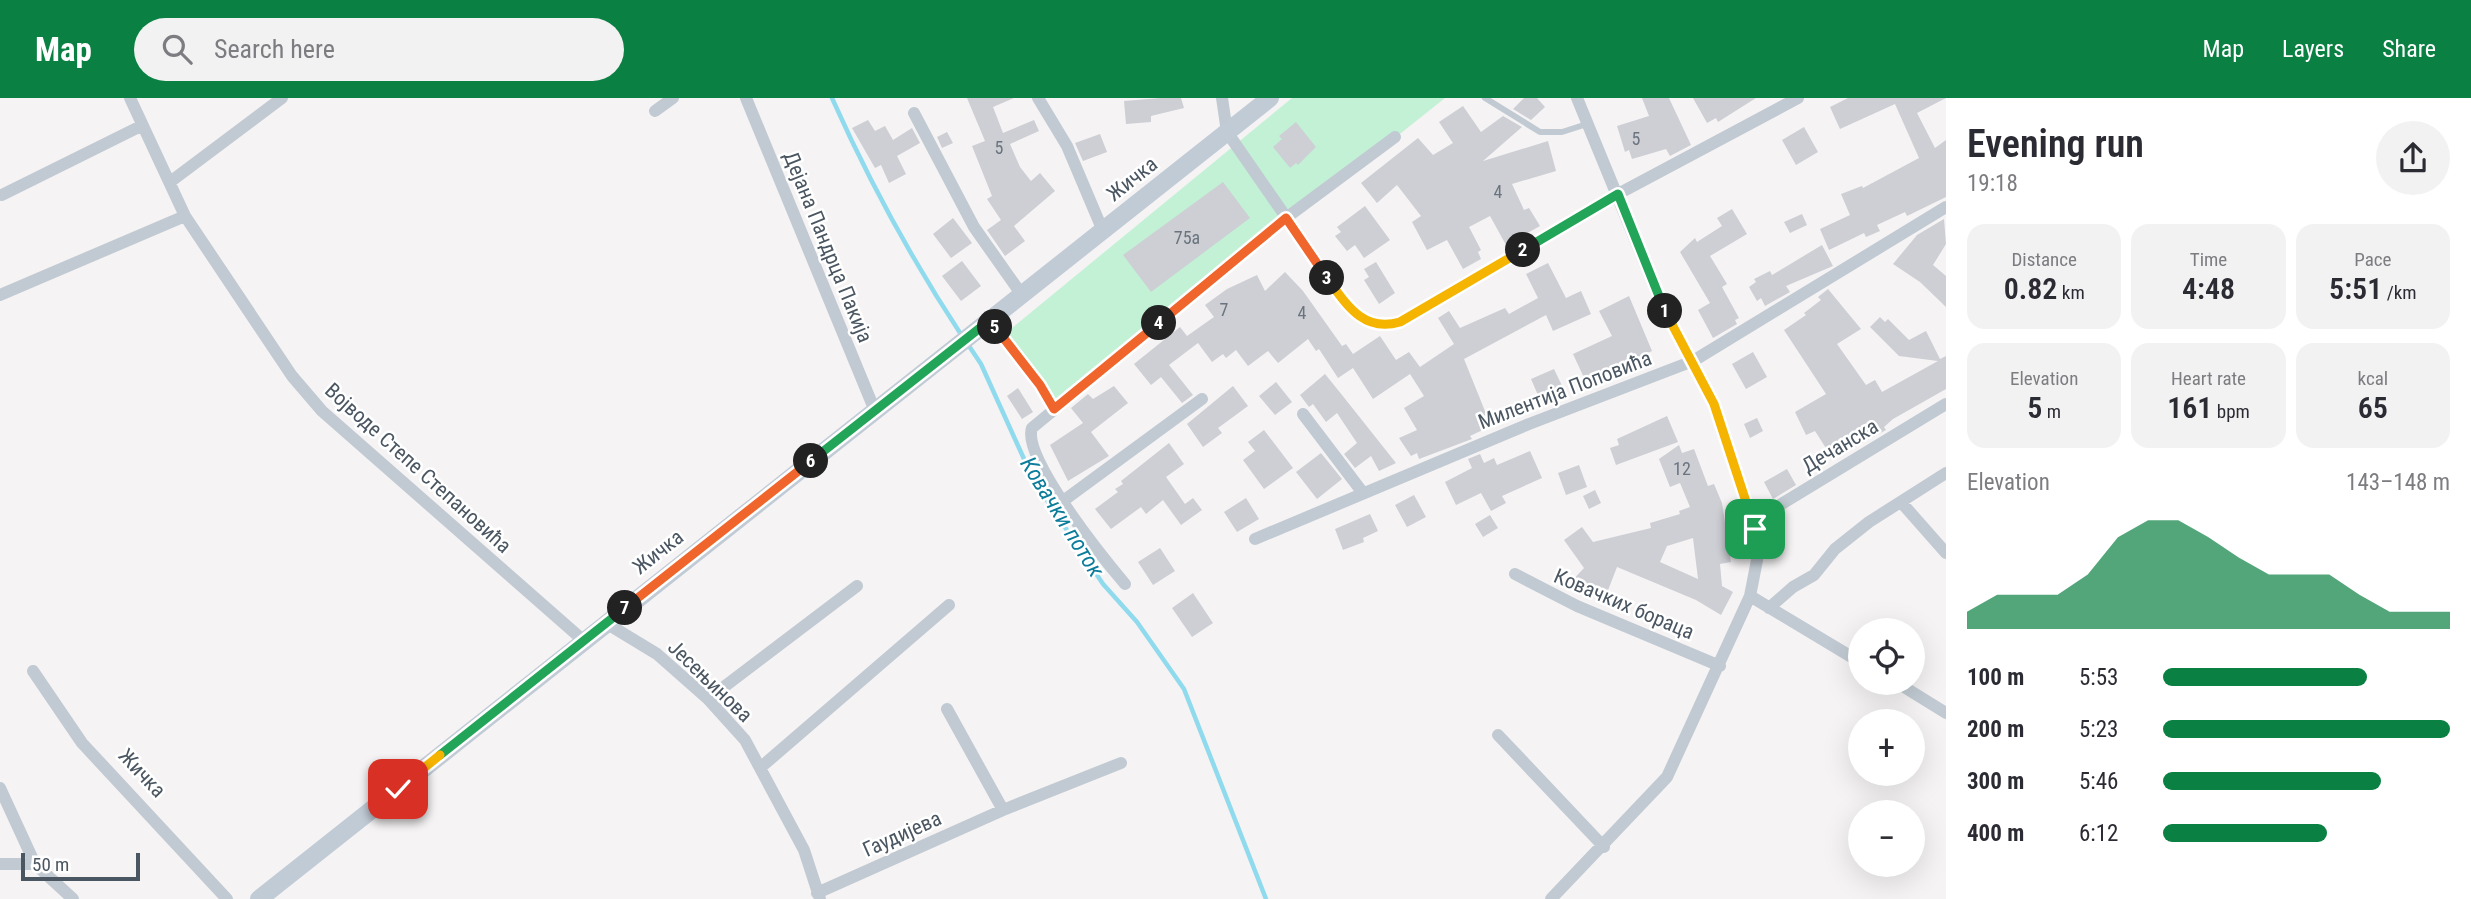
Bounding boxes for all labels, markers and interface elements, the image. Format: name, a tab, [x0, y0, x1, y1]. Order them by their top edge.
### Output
search box	[134, 18, 624, 81]
text: Map	[35, 30, 92, 69]
icon: search	[158, 30, 196, 68]
text: Search here	[214, 34, 335, 64]
text: Map	[2203, 35, 2244, 63]
text: Layers	[2282, 35, 2344, 63]
text: Share	[2382, 35, 2436, 63]
button: share	[2376, 121, 2450, 195]
text: Evening run	[1967, 122, 2144, 166]
house number: 5	[1632, 128, 1641, 149]
house number: 5	[995, 137, 1004, 158]
street label: Дејана Пандрца Пакија	[779, 148, 877, 346]
street label: Жичка	[1102, 152, 1162, 206]
text: 19:18	[1967, 170, 2018, 197]
house number: 4	[1494, 181, 1503, 202]
house number: 75a	[1174, 227, 1200, 248]
pin: 2	[1506, 232, 1540, 268]
text: 2	[1518, 238, 1527, 261]
text: Distance	[2011, 248, 2077, 271]
text: Time	[2190, 248, 2227, 271]
text: Pace	[2354, 248, 2391, 271]
pin: 3	[1310, 260, 1344, 296]
text: 3	[1322, 266, 1331, 289]
text: 0.82	[2004, 271, 2057, 306]
text: 4:48	[2182, 271, 2235, 306]
text: 5:51	[2329, 271, 2382, 306]
text: km	[2057, 281, 2085, 304]
text: /km	[2382, 281, 2417, 304]
pin: 1	[1648, 294, 1682, 328]
house number: 7	[1220, 299, 1229, 320]
text: 1	[1660, 299, 1669, 322]
house number: 4	[1298, 302, 1307, 323]
pin: 4	[1142, 306, 1176, 341]
pin: 5	[978, 310, 1012, 344]
text: 4	[1154, 311, 1163, 334]
text: 5	[990, 315, 999, 338]
street label: Милентија Поповића	[1475, 346, 1655, 434]
text: Elevation	[2010, 367, 2078, 390]
text: Heart rate	[2171, 367, 2246, 390]
text: kcal	[2358, 367, 2388, 390]
street label: Војводе Степе Степановића	[320, 378, 516, 558]
text: 5	[2027, 390, 2042, 425]
text: 161	[2167, 390, 2212, 425]
text: 65	[2358, 390, 2388, 425]
text: m	[2042, 400, 2061, 423]
text: bpm	[2212, 400, 2250, 423]
street label: Дечанска	[1798, 414, 1882, 478]
pin: 6	[794, 444, 828, 478]
text: 6	[806, 449, 815, 472]
water label: Ковачки поток	[1014, 452, 1110, 583]
house number: 12	[1673, 458, 1691, 479]
text: Elevation	[1967, 469, 2050, 496]
text: 143–148 m	[2346, 469, 2450, 496]
pin	[1725, 499, 1785, 559]
icon: arrive	[1736, 510, 1774, 548]
street label: Жичка	[628, 525, 688, 579]
street label: Ковачких бораца	[1550, 564, 1698, 644]
pin: 7	[608, 590, 642, 626]
text: 7	[620, 596, 629, 619]
map controls	[1848, 618, 1925, 877]
button: locate	[1848, 618, 1925, 695]
street label: Јесењинова	[663, 635, 757, 727]
text: 100 m	[1967, 664, 2024, 691]
text: 5:53	[2079, 664, 2118, 691]
button: +	[1848, 709, 1925, 786]
text: 200 m	[1967, 716, 2024, 743]
text: 5:23	[2079, 716, 2118, 743]
street label: Жичка	[114, 744, 170, 802]
pin	[368, 759, 428, 819]
text: 300 m	[1967, 768, 2024, 795]
text: 5:46	[2079, 768, 2118, 795]
icon: check	[379, 770, 417, 808]
button: −	[1848, 800, 1925, 877]
street label: Гаудијева	[859, 806, 945, 862]
text: 400 m	[1967, 820, 2024, 847]
text: 6:12	[2079, 820, 2118, 847]
scale bar	[21, 850, 140, 882]
text: 50 m	[32, 853, 69, 876]

